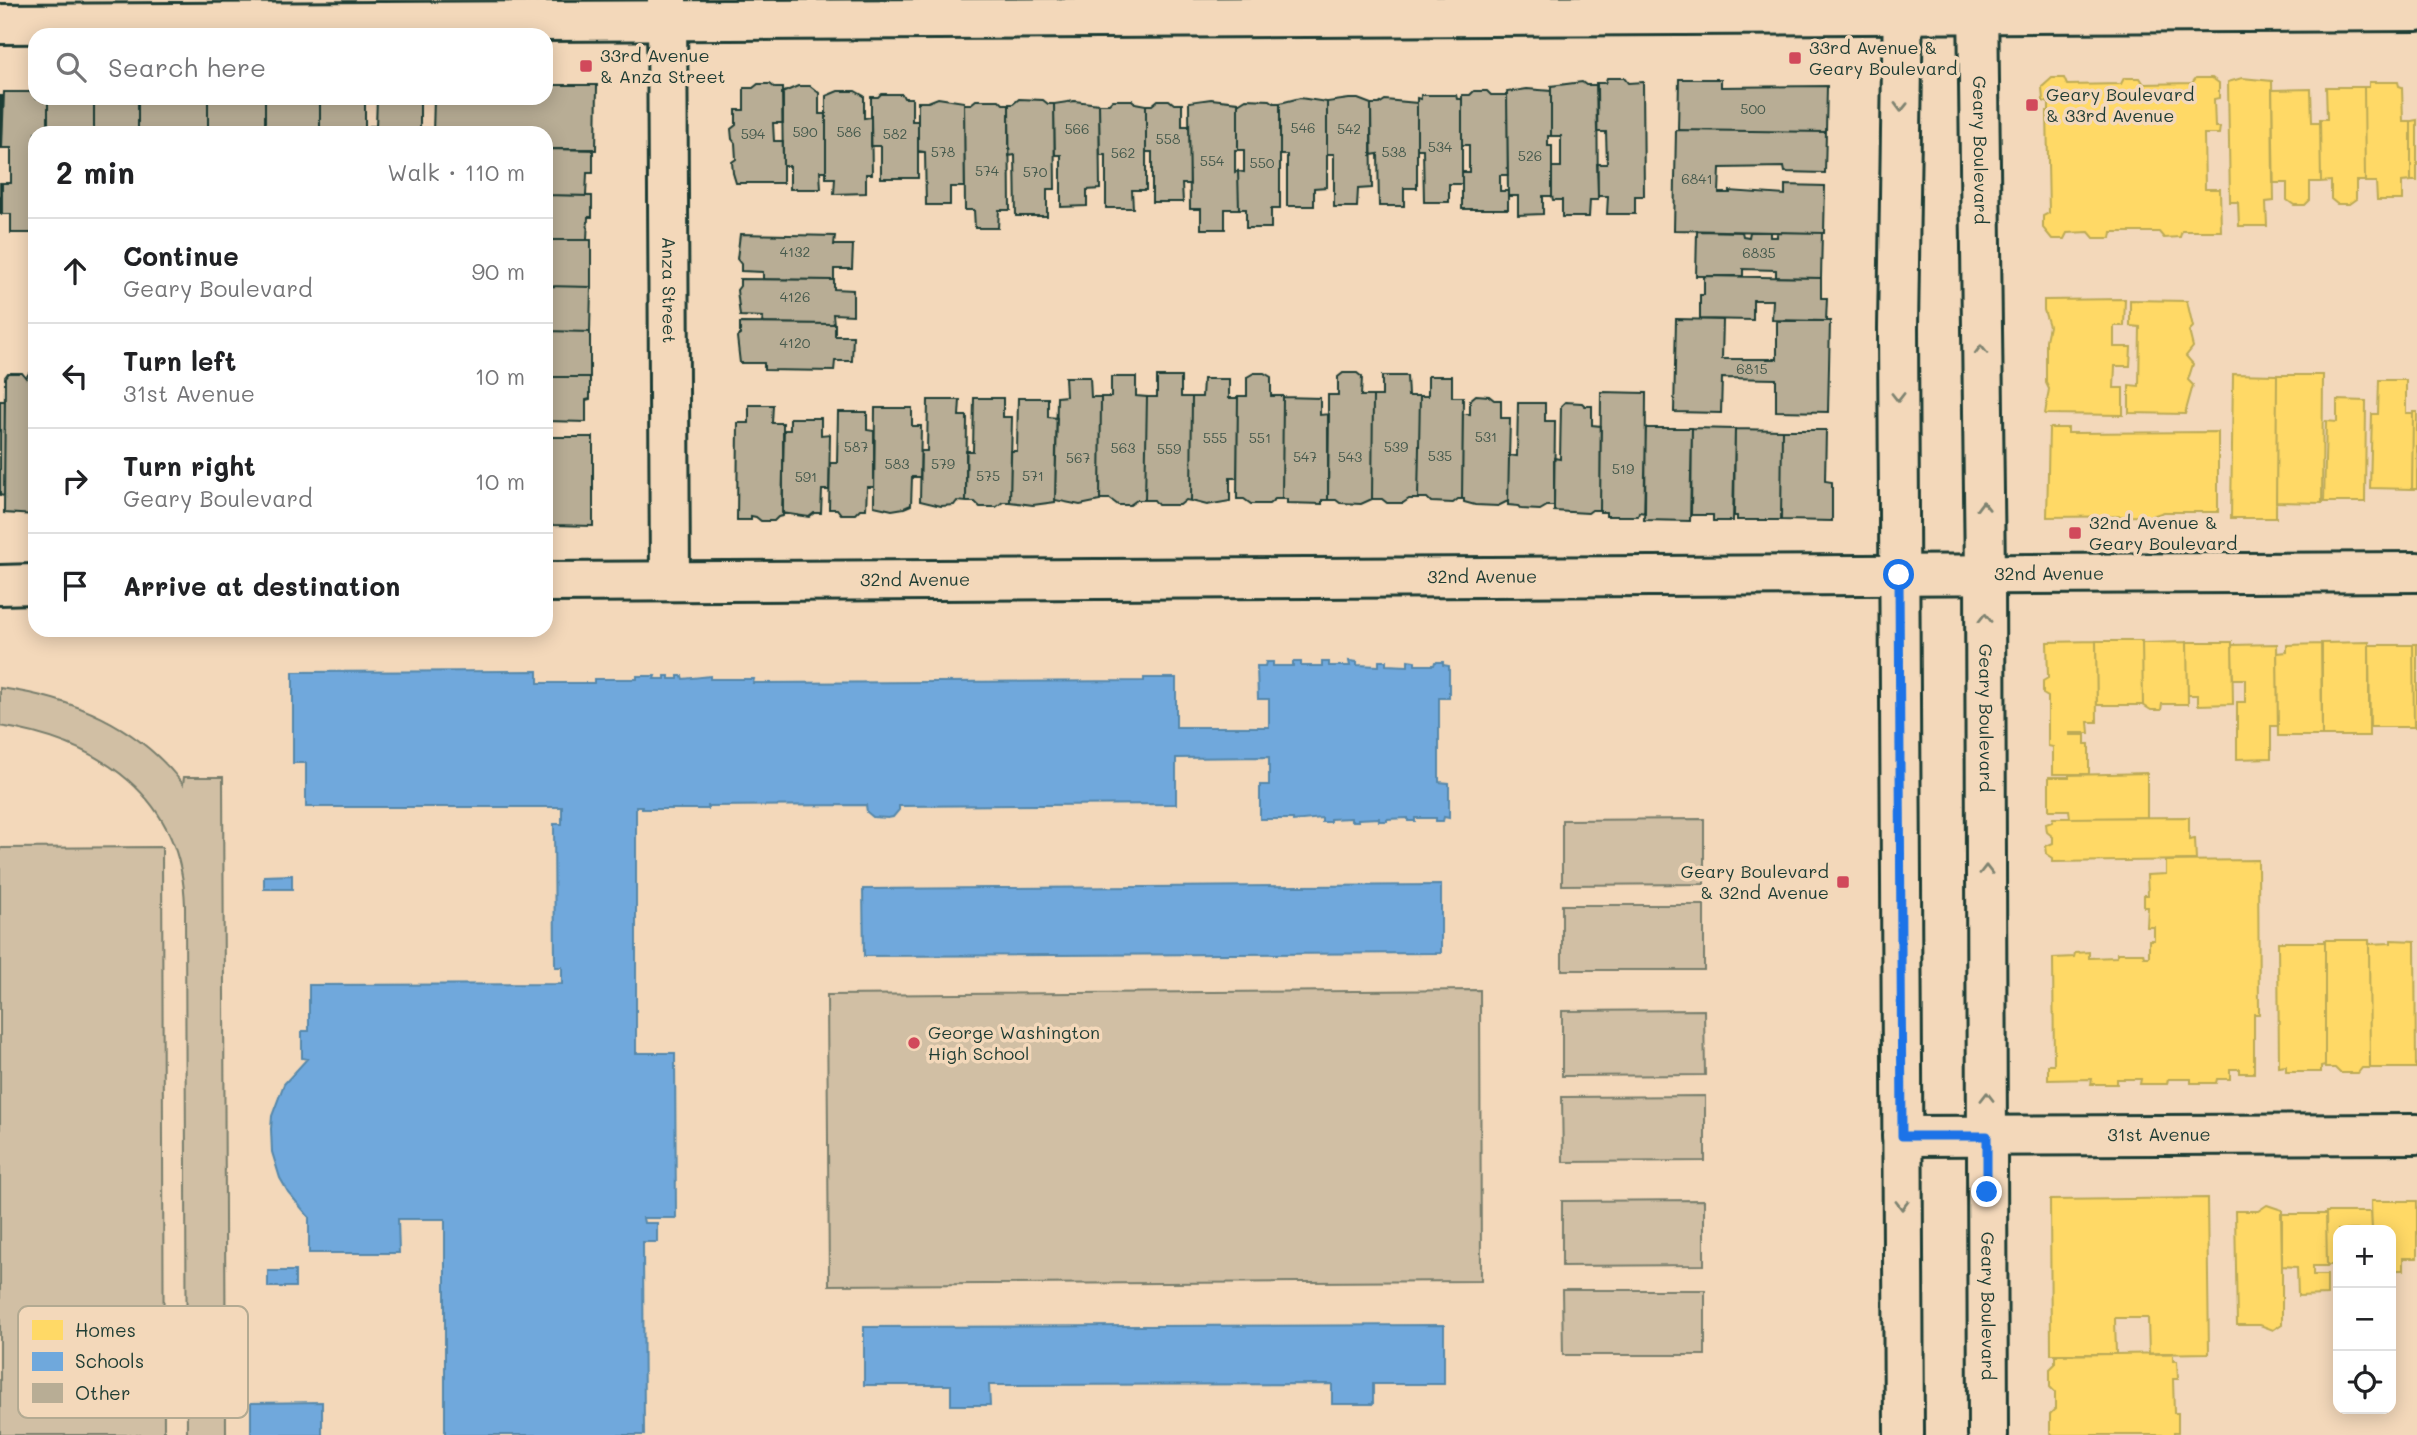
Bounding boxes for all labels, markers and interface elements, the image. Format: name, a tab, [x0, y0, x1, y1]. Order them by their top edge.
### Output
search box	[28, 28, 553, 105]
place label: 33rd Avenue & Geary Boulevard	[1809, 35, 1957, 80]
place label: 33rd Avenue & Anza Street	[600, 43, 725, 88]
icon: search	[52, 48, 90, 86]
text: Search here	[108, 50, 266, 84]
marker: 33rd Avenue & Geary Boulevard	[1787, 50, 1803, 66]
marker: 33rd Avenue & Anza Street	[578, 58, 594, 74]
street label: Geary Boulevard	[1968, 76, 1994, 224]
place label: Geary Boulevard & 33rd Avenue	[2046, 82, 2194, 127]
marker: Geary Boulevard & 33rd Avenue	[2024, 97, 2040, 113]
house number: 500	[1740, 99, 1766, 118]
one-way arrow	[1893, 102, 1909, 113]
house number: 546	[1291, 118, 1315, 137]
house number: 566	[1064, 119, 1090, 138]
house number: 542	[1337, 119, 1361, 138]
house number: 590	[792, 122, 818, 141]
house number: 586	[836, 122, 862, 141]
house number: 594	[741, 124, 766, 143]
house number: 582	[883, 124, 907, 143]
house number: 558	[1156, 129, 1180, 148]
house number: 534	[1428, 137, 1453, 156]
house number: 578	[931, 142, 955, 161]
house number: 538	[1382, 142, 1406, 161]
house number: 562	[1111, 143, 1135, 162]
house number: 526	[1518, 146, 1542, 165]
house number: 554	[1200, 151, 1225, 170]
text: 2 min	[56, 152, 135, 192]
house number: 550	[1250, 153, 1275, 172]
text: Walk · 110 m	[387, 157, 525, 187]
house number: 574	[975, 161, 1000, 180]
house number: 570	[1023, 162, 1048, 181]
house number: 6841	[1681, 169, 1713, 188]
street label: Anza Street	[657, 237, 682, 343]
text: Continue	[123, 239, 239, 273]
house number: 4132	[780, 242, 810, 261]
house number: 6835	[1742, 243, 1776, 262]
icon: ahead	[56, 252, 94, 290]
text: 90 m	[472, 256, 525, 286]
text: Geary Boulevard	[123, 273, 313, 303]
house number: 4126	[780, 287, 810, 306]
house number: 4120	[780, 333, 811, 352]
text: Turn left	[123, 344, 236, 378]
one-way arrow	[1974, 344, 1989, 355]
icon: left	[56, 357, 94, 395]
house number: 6815	[1736, 359, 1768, 378]
text: 10 m	[475, 361, 525, 391]
text: 31st Avenue	[123, 378, 255, 408]
one-way arrow	[1890, 392, 1906, 402]
house number: 531	[1475, 427, 1497, 446]
house number: 555	[1203, 428, 1227, 447]
house number: 551	[1249, 428, 1271, 447]
house number: 587	[844, 437, 868, 456]
house number: 539	[1384, 437, 1408, 456]
house number: 563	[1111, 438, 1135, 457]
house number: 559	[1157, 439, 1181, 458]
house number: 535	[1428, 446, 1452, 465]
house number: 547	[1293, 447, 1317, 466]
house number: 543	[1338, 447, 1362, 466]
house number: 567	[1066, 448, 1090, 467]
text: Turn right	[123, 449, 256, 483]
house number: 583	[885, 454, 909, 473]
house number: 579	[931, 454, 955, 473]
house number: 519	[1612, 459, 1634, 478]
icon: right	[56, 462, 94, 500]
text: 10 m	[475, 466, 525, 496]
house number: 575	[976, 466, 1000, 485]
house number: 571	[1022, 466, 1044, 485]
house number: 591	[795, 467, 817, 486]
text: Geary Boulevard	[123, 483, 313, 513]
one-way arrow	[1975, 501, 1991, 511]
place label: 32nd Avenue & Geary Boulevard	[2089, 510, 2237, 555]
marker: 32nd Avenue & Geary Boulevard	[2067, 525, 2083, 541]
route start	[1883, 559, 1914, 590]
street label: 32nd Avenue	[1994, 561, 2104, 585]
street label: 32nd Avenue	[1427, 564, 1537, 588]
icon: arrive	[56, 567, 94, 605]
street label: 32nd Avenue	[860, 567, 970, 591]
text: Arrive at destination	[123, 569, 400, 603]
one-way arrow	[1977, 612, 1993, 623]
street label: Geary Boulevard	[1974, 644, 1999, 792]
place label: Geary Boulevard & 32nd Avenue	[1681, 859, 1829, 904]
one-way arrow	[1978, 864, 1994, 875]
marker: Geary Boulevard & 32nd Avenue	[1835, 874, 1851, 890]
place label: George Washington High School	[928, 1020, 1100, 1065]
marker: George Washington High School	[906, 1035, 922, 1051]
one-way arrow	[1979, 1092, 1995, 1102]
street label: 31st Avenue	[2107, 1122, 2211, 1146]
route end	[1971, 1176, 2002, 1207]
one-way arrow	[1894, 1200, 1910, 1210]
map controls	[2333, 1225, 2396, 1414]
button: +	[2333, 1225, 2396, 1288]
street label: Geary Boulevard	[1976, 1232, 2001, 1380]
button: −	[2333, 1288, 2396, 1351]
legend	[18, 1306, 248, 1418]
text: Homes	[75, 1317, 136, 1342]
text: Schools	[75, 1348, 144, 1373]
button: locate	[2333, 1351, 2396, 1414]
text: Other	[75, 1380, 130, 1405]

